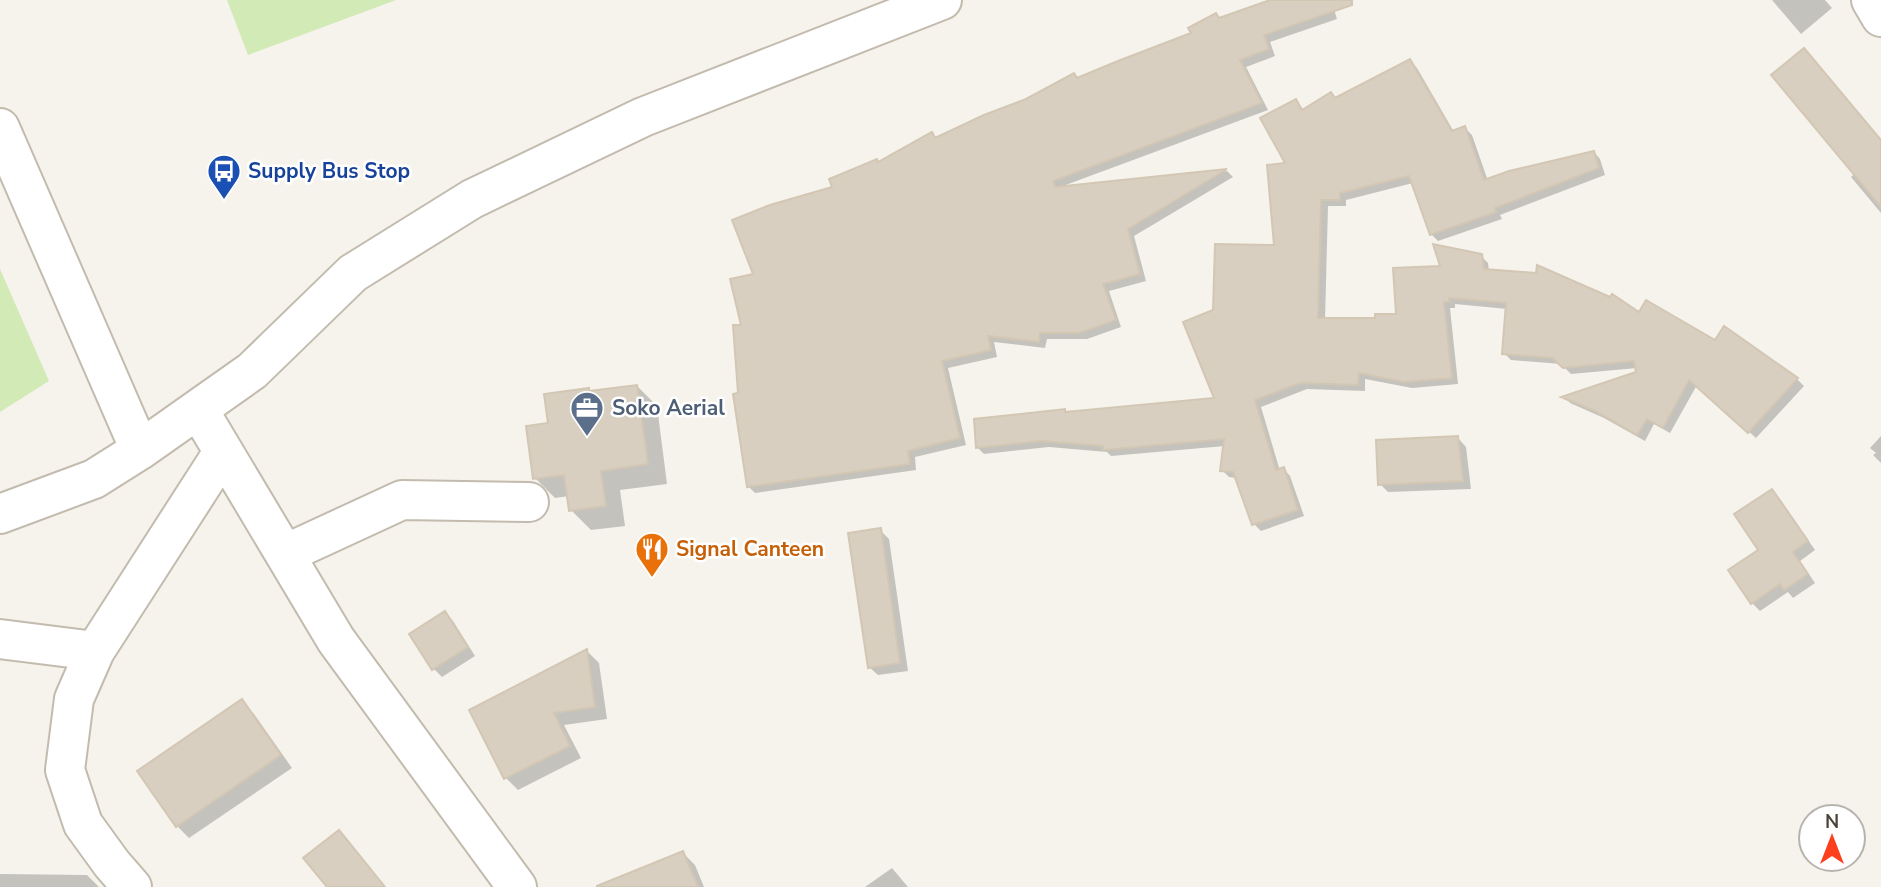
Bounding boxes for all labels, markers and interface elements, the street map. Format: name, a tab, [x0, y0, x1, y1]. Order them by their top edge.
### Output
bus stop icon: Supply Bus Stop	[205, 152, 243, 201]
place label: Supply Bus Stop	[248, 157, 410, 185]
office icon: Soko Aerial	[568, 389, 606, 438]
place label: Soko Aerial	[612, 394, 725, 422]
restaurant icon: Signal Canteen	[633, 530, 671, 579]
place label: Signal Canteen	[676, 535, 824, 563]
north arrow	[1797, 803, 1867, 873]
text: N	[1825, 809, 1839, 835]

